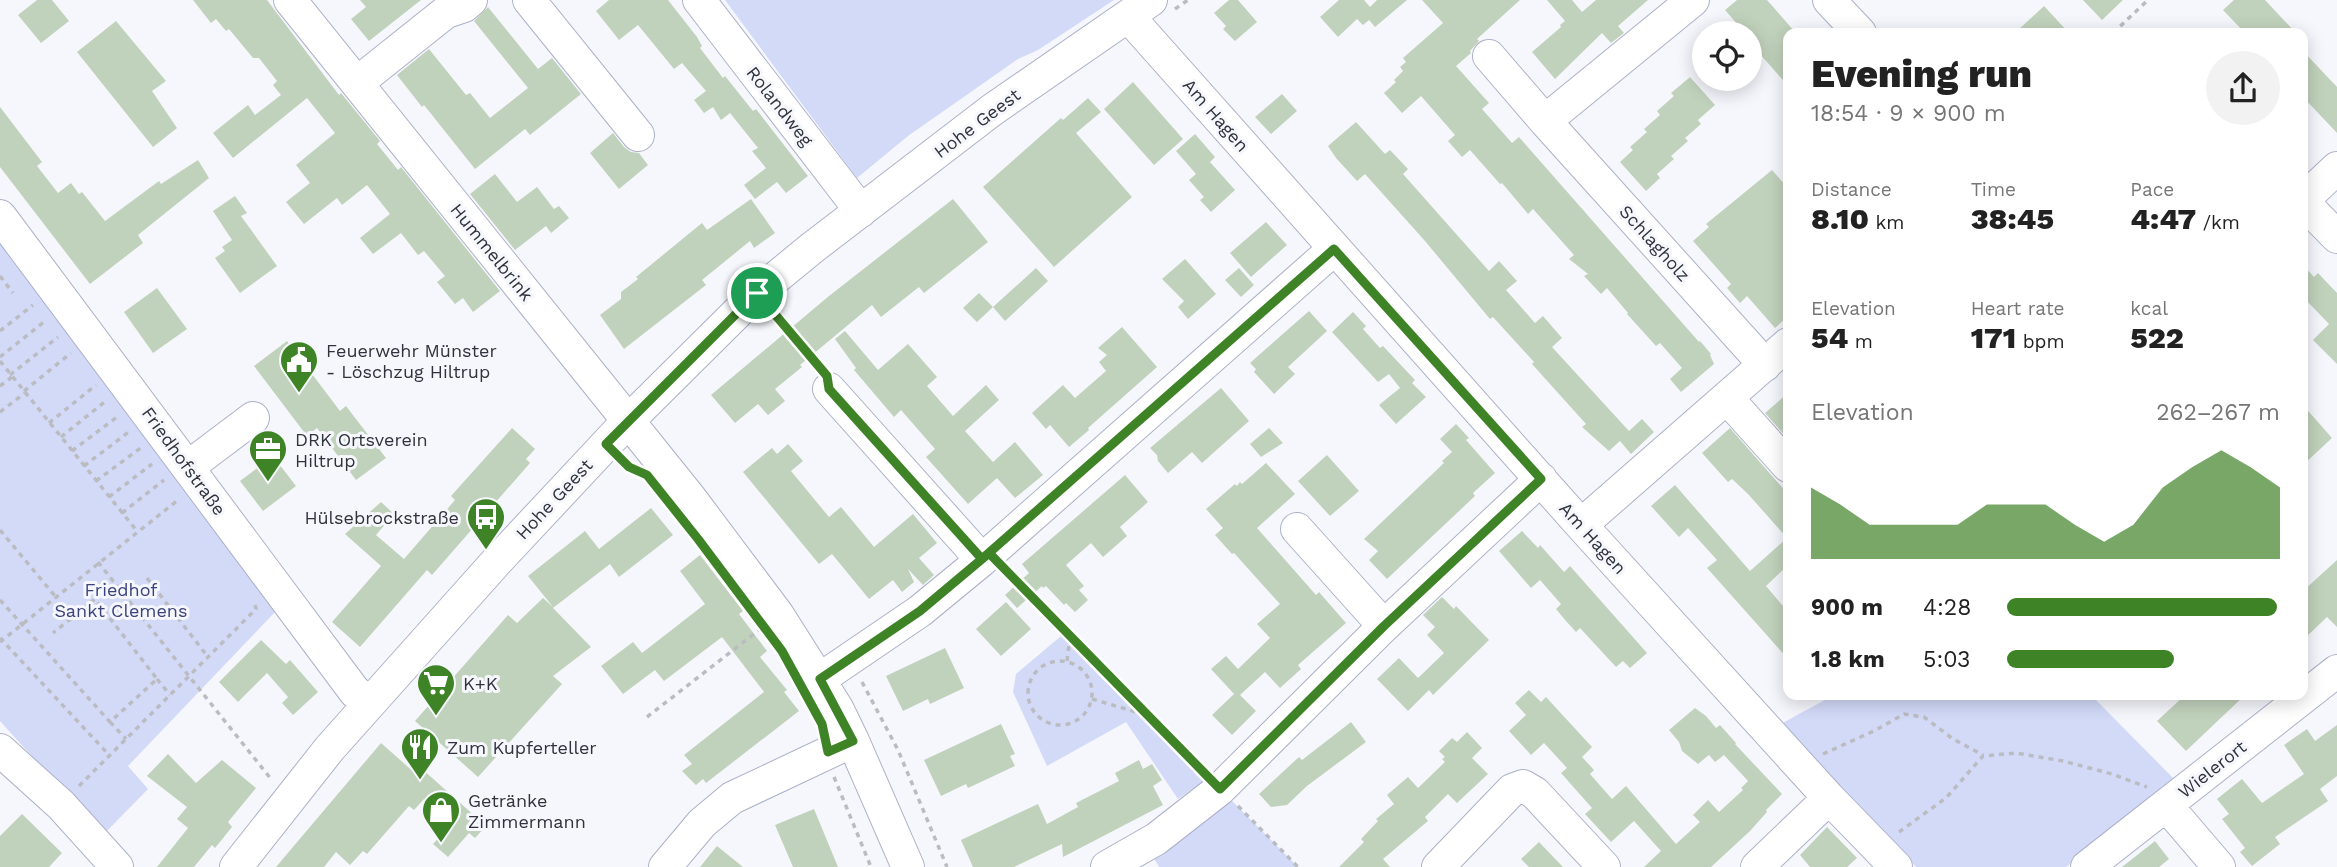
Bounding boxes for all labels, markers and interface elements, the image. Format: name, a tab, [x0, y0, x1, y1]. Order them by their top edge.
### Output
map controls	[1692, 21, 1762, 91]
button: locate	[1692, 21, 1762, 91]
button: share	[2206, 51, 2280, 125]
text: Evening run	[1811, 52, 2032, 96]
street label: Rolandweg	[742, 62, 818, 150]
street label: Am Hagen	[1179, 74, 1253, 156]
street label: Hohe Geest	[930, 84, 1025, 162]
text: 18:54 · 9 × 900 m	[1811, 100, 2006, 127]
text: Distance	[1811, 178, 1892, 201]
text: Time	[1971, 178, 2016, 201]
text: Pace	[2130, 178, 2174, 201]
street label: Hummelbrink	[446, 199, 538, 305]
street label: Schlagholz	[1615, 201, 1695, 285]
text: 8.10	[1811, 201, 1869, 236]
text: 38:45	[1971, 201, 2054, 236]
text: 4:47	[2130, 201, 2196, 236]
text: km	[1869, 211, 1904, 234]
text: /km	[2196, 211, 2240, 234]
pin	[727, 263, 787, 323]
icon: arrive	[738, 274, 776, 312]
text: Elevation	[1811, 297, 1896, 320]
text: Heart rate	[1971, 297, 2065, 320]
text: kcal	[2130, 297, 2168, 320]
text: 54	[1811, 320, 1848, 355]
text: 171	[1971, 320, 2016, 355]
text: 522	[2130, 320, 2184, 355]
text: m	[1848, 330, 1873, 353]
text: bpm	[2016, 330, 2065, 353]
public building icon: Feuerwehr Münster - Löschzug Hiltrup	[278, 339, 320, 394]
place label: Feuerwehr Münster - Löschzug Hiltrup	[326, 340, 497, 382]
text: Elevation	[1811, 399, 1914, 426]
text: 262–267 m	[2156, 399, 2280, 426]
street label: Friedhofstraße	[138, 403, 230, 519]
office icon: DRK Ortsverein Hiltrup	[247, 428, 289, 483]
place label: DRK Ortsverein Hiltrup	[295, 429, 428, 471]
street label: Hohe Geest	[511, 454, 597, 544]
bus stop icon: Hülsebrockstraße	[465, 496, 507, 551]
street label: Am Hagen	[1555, 498, 1631, 578]
place label: Hülsebrockstraße	[304, 507, 459, 528]
park label: Friedhof Sankt Clemens	[55, 579, 187, 621]
text: 900 m	[1811, 594, 1883, 621]
text: 4:28	[1923, 594, 1971, 621]
text: 1.8 km	[1811, 646, 1885, 673]
text: 5:03	[1923, 646, 1970, 673]
supermarket icon: K+K	[415, 662, 457, 717]
place label: K+K	[463, 673, 498, 694]
restaurant icon: Zum Kupferteller	[399, 726, 441, 781]
street label: Wielerort	[2174, 736, 2251, 802]
place label: Zum Kupferteller	[447, 737, 597, 758]
shop icon: Getränke Zimmermann	[420, 789, 462, 844]
place label: Getränke Zimmermann	[468, 790, 586, 832]

